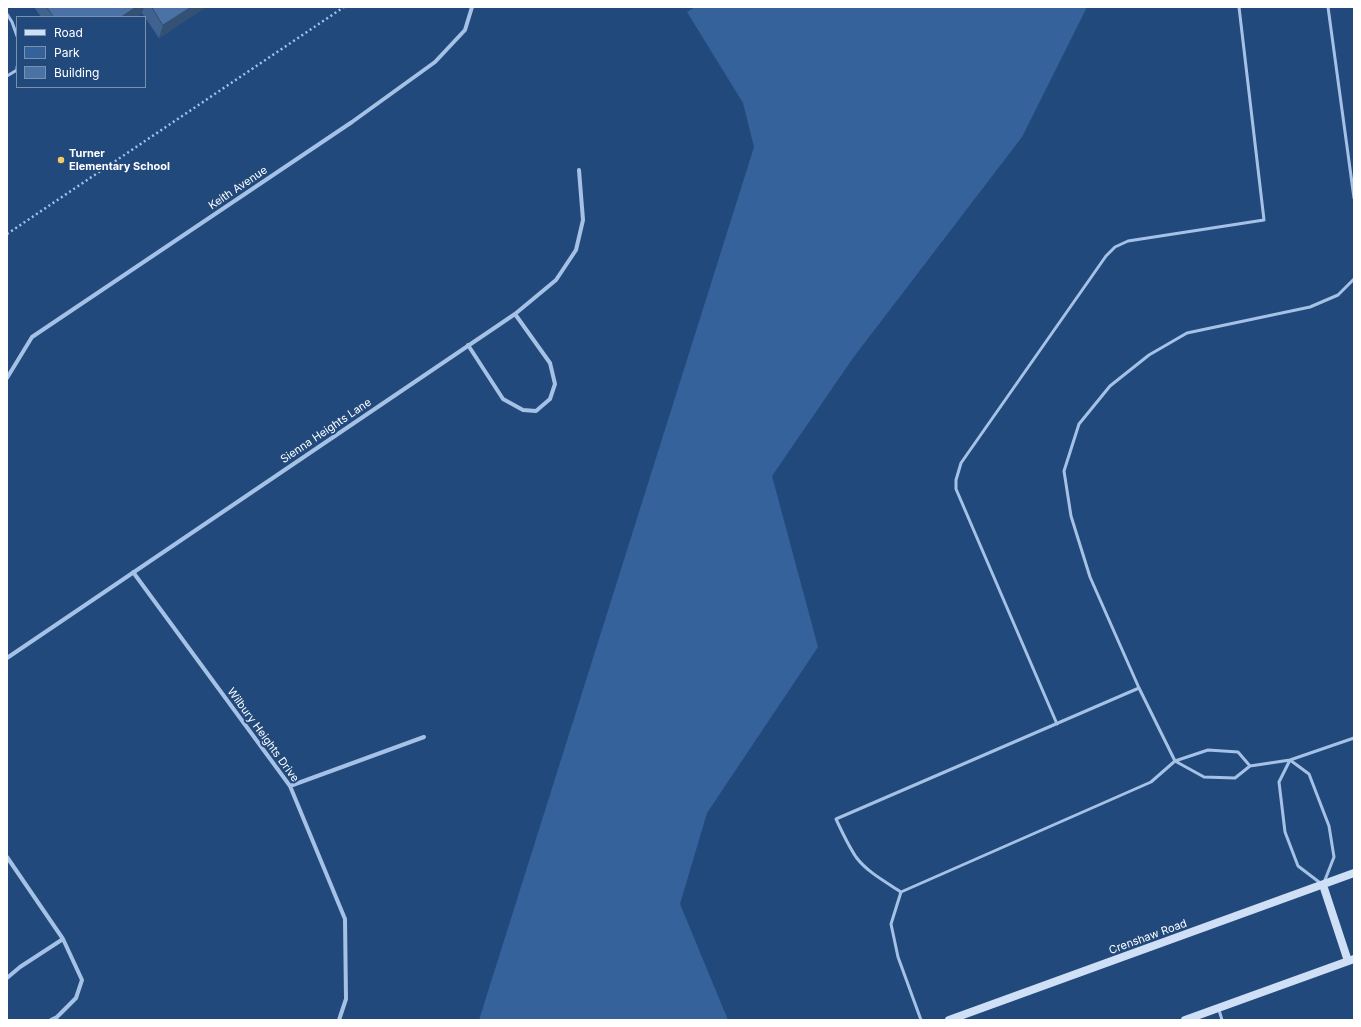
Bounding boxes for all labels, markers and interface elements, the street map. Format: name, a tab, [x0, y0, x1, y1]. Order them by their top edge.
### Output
legend	[16, 16, 146, 88]
text: Road	[54, 25, 83, 40]
text: Park	[54, 45, 80, 60]
text: Building	[54, 65, 99, 80]
place label: Turner Elementary School	[69, 147, 170, 173]
marker: Turner Elementary School	[56, 155, 66, 165]
street label: Keith Avenue	[206, 164, 270, 212]
street label: Sienna Heights Lane	[278, 396, 374, 466]
street label: Wilbury Heights Drive	[224, 685, 302, 785]
street label: Crenshaw Road	[1107, 917, 1189, 957]

